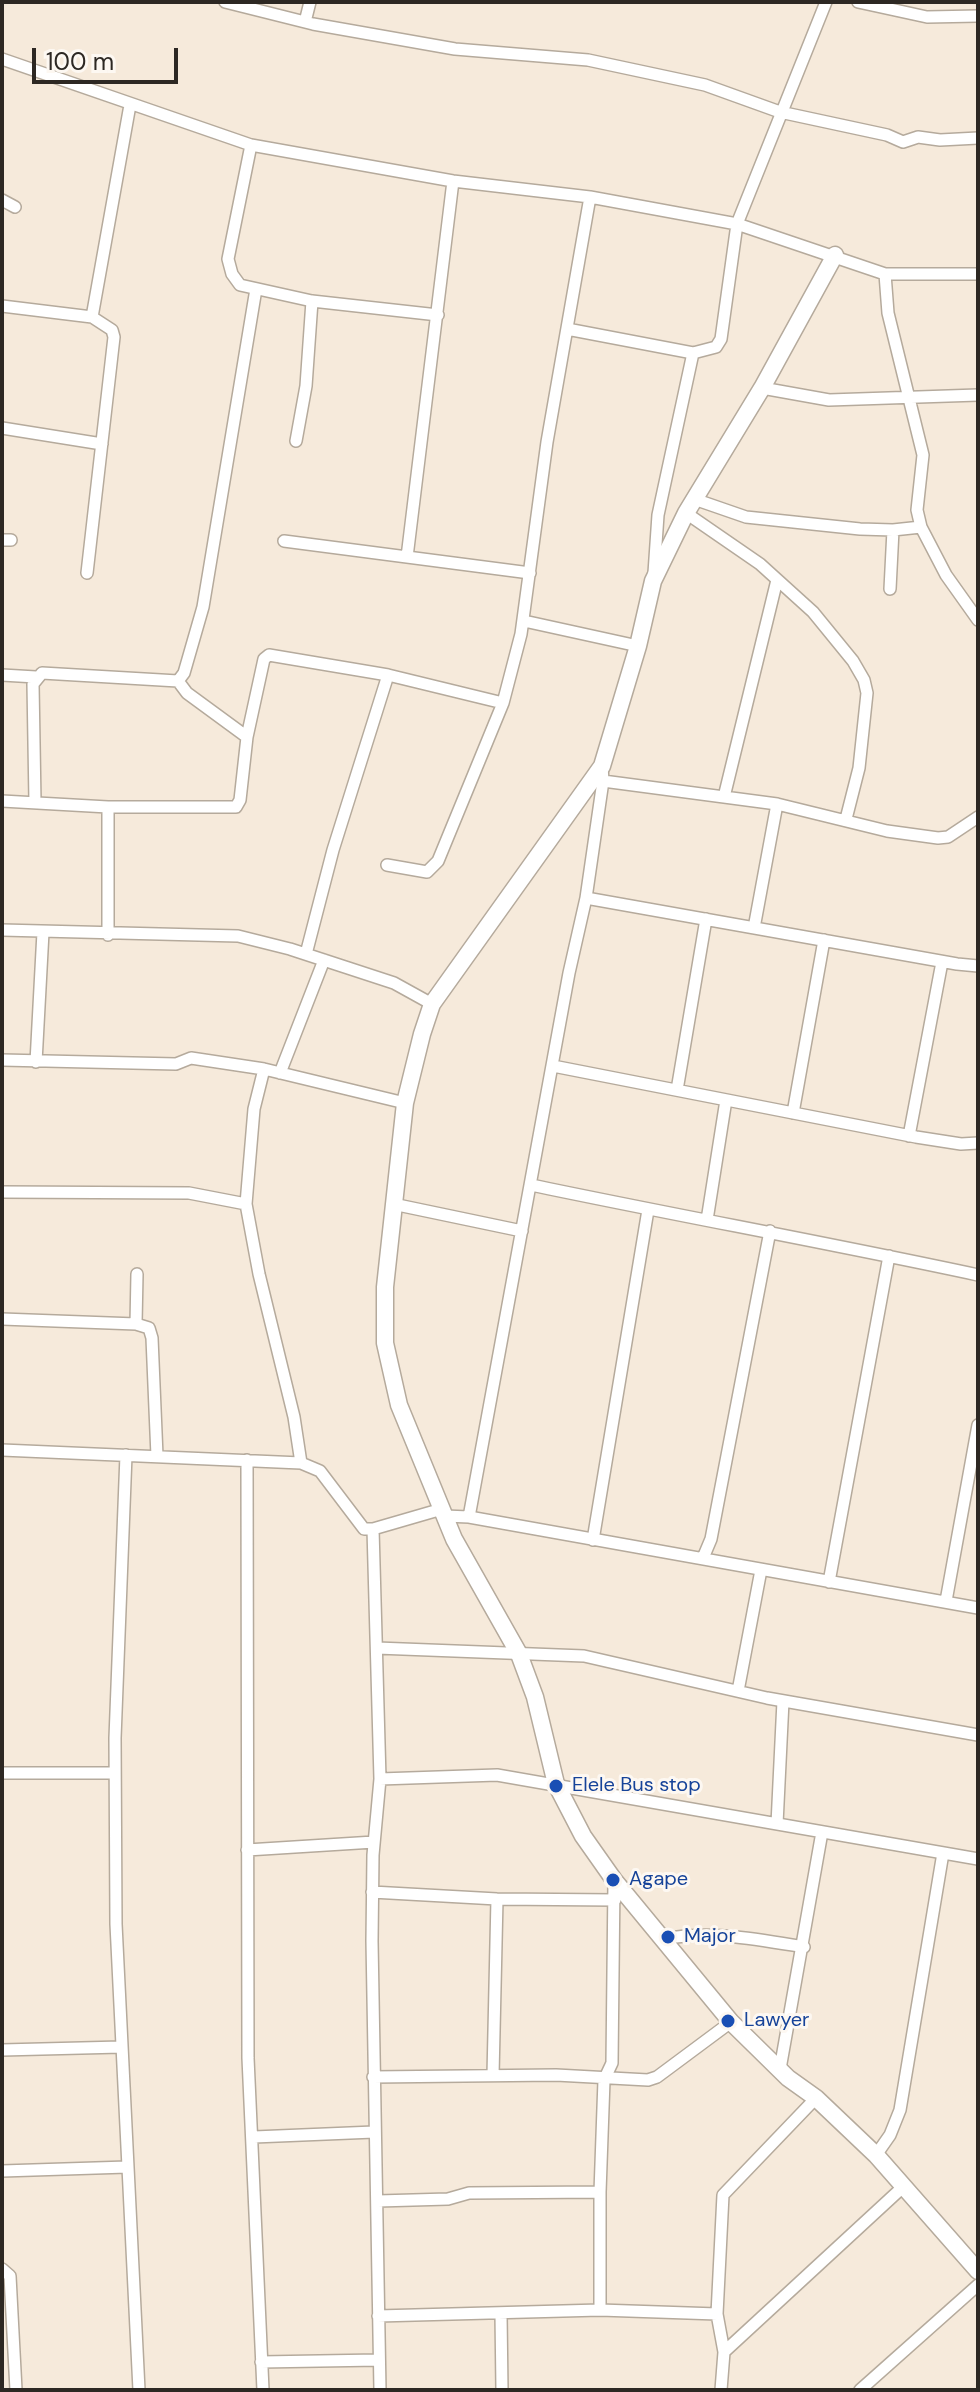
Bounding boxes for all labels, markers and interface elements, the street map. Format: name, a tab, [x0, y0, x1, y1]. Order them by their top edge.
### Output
scale bar	[36, 32, 182, 82]
text: 100 m	[46, 46, 114, 77]
place label: Elele Bus stop	[572, 1774, 701, 1798]
marker: Elele Bus stop	[547, 1777, 565, 1795]
place label: Agape	[629, 1868, 688, 1892]
marker: Agape	[604, 1871, 622, 1889]
place label: Major	[684, 1925, 736, 1949]
marker: Major	[659, 1928, 677, 1946]
place label: Lawyer	[744, 2009, 809, 2033]
marker: Lawyer	[719, 2012, 737, 2030]

